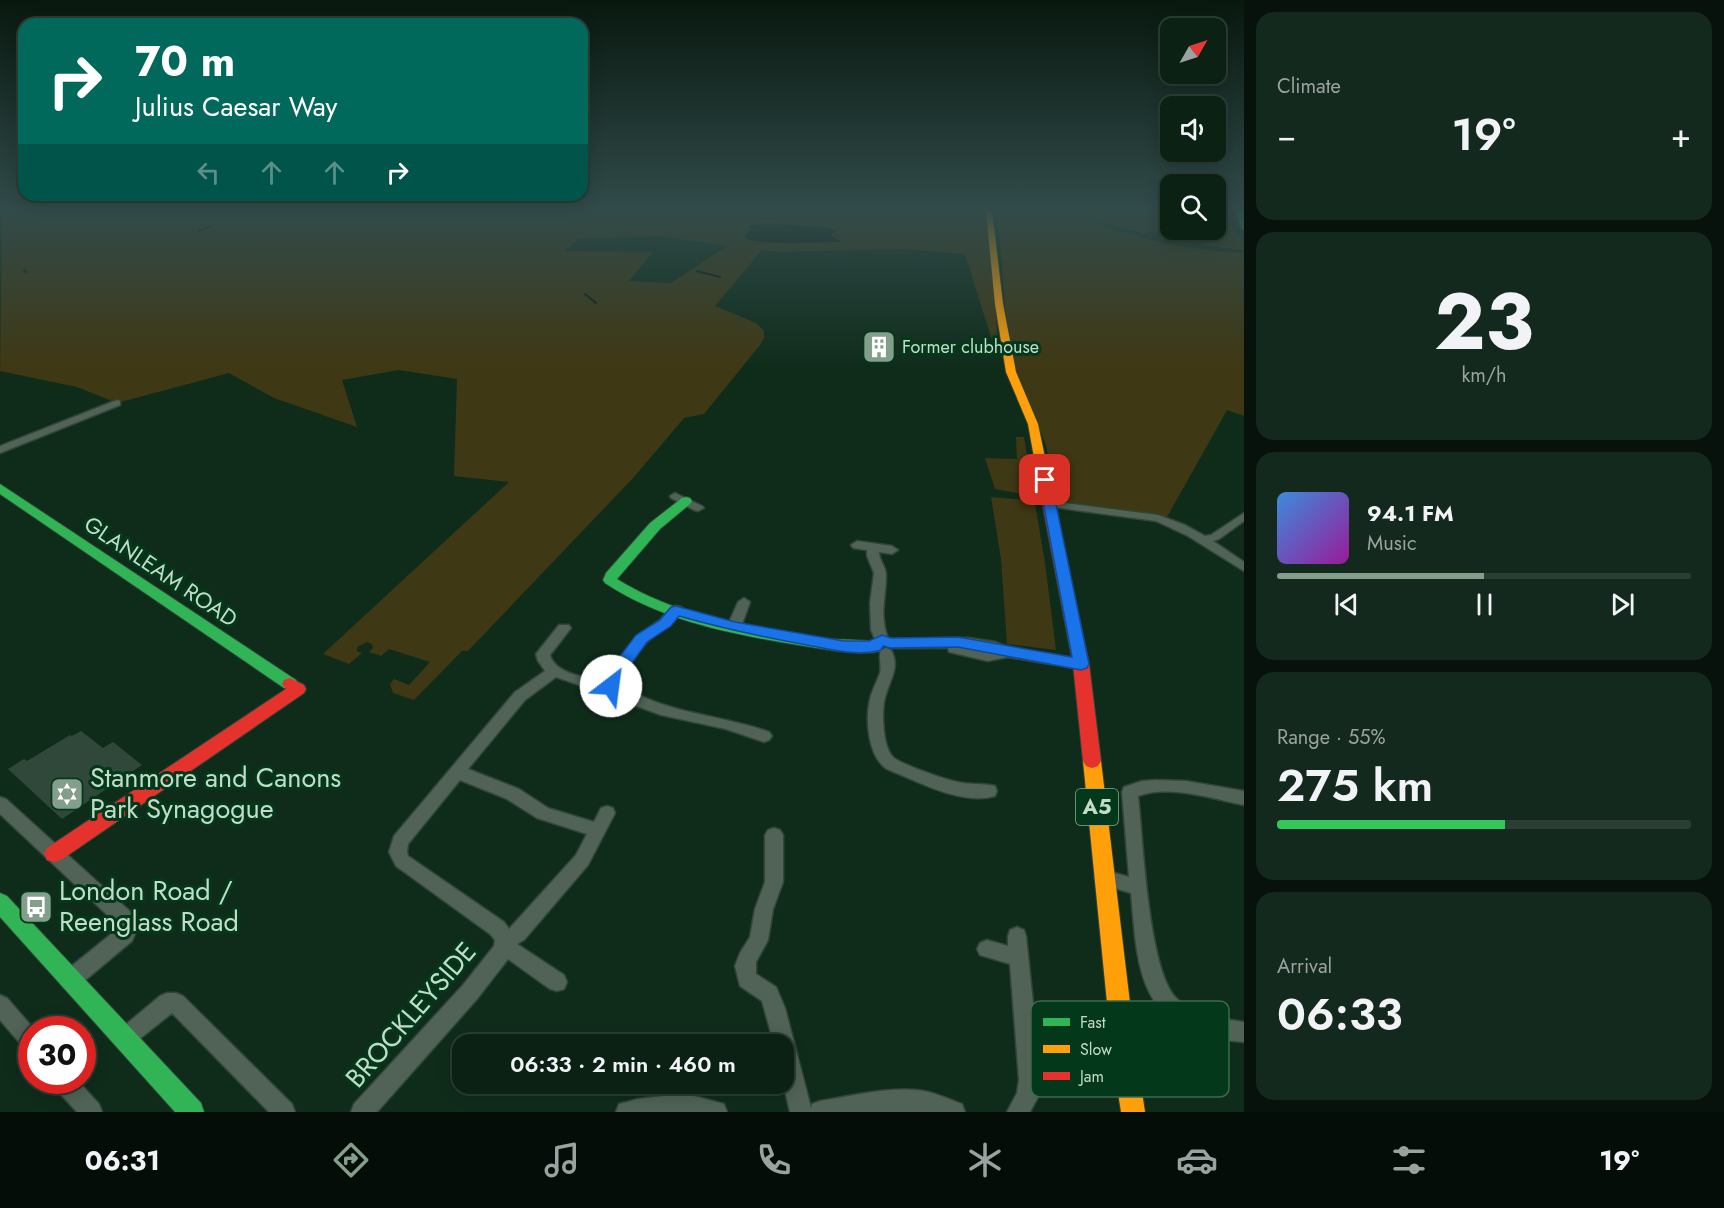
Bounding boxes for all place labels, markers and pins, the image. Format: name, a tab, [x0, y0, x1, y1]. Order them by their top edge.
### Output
building icon: Former clubhouse	[861, 329, 897, 365]
place label: Former clubhouse	[902, 334, 1039, 360]
pin	[1019, 454, 1070, 505]
place label: Stanmore and Canons Park Synagogue	[90, 758, 341, 828]
synagogue icon: Stanmore and Canons Park Synagogue	[49, 776, 85, 812]
place label: London Road / Reenglass Road	[59, 871, 239, 941]
bus stop icon: London Road / Reenglass Road	[18, 889, 54, 925]

